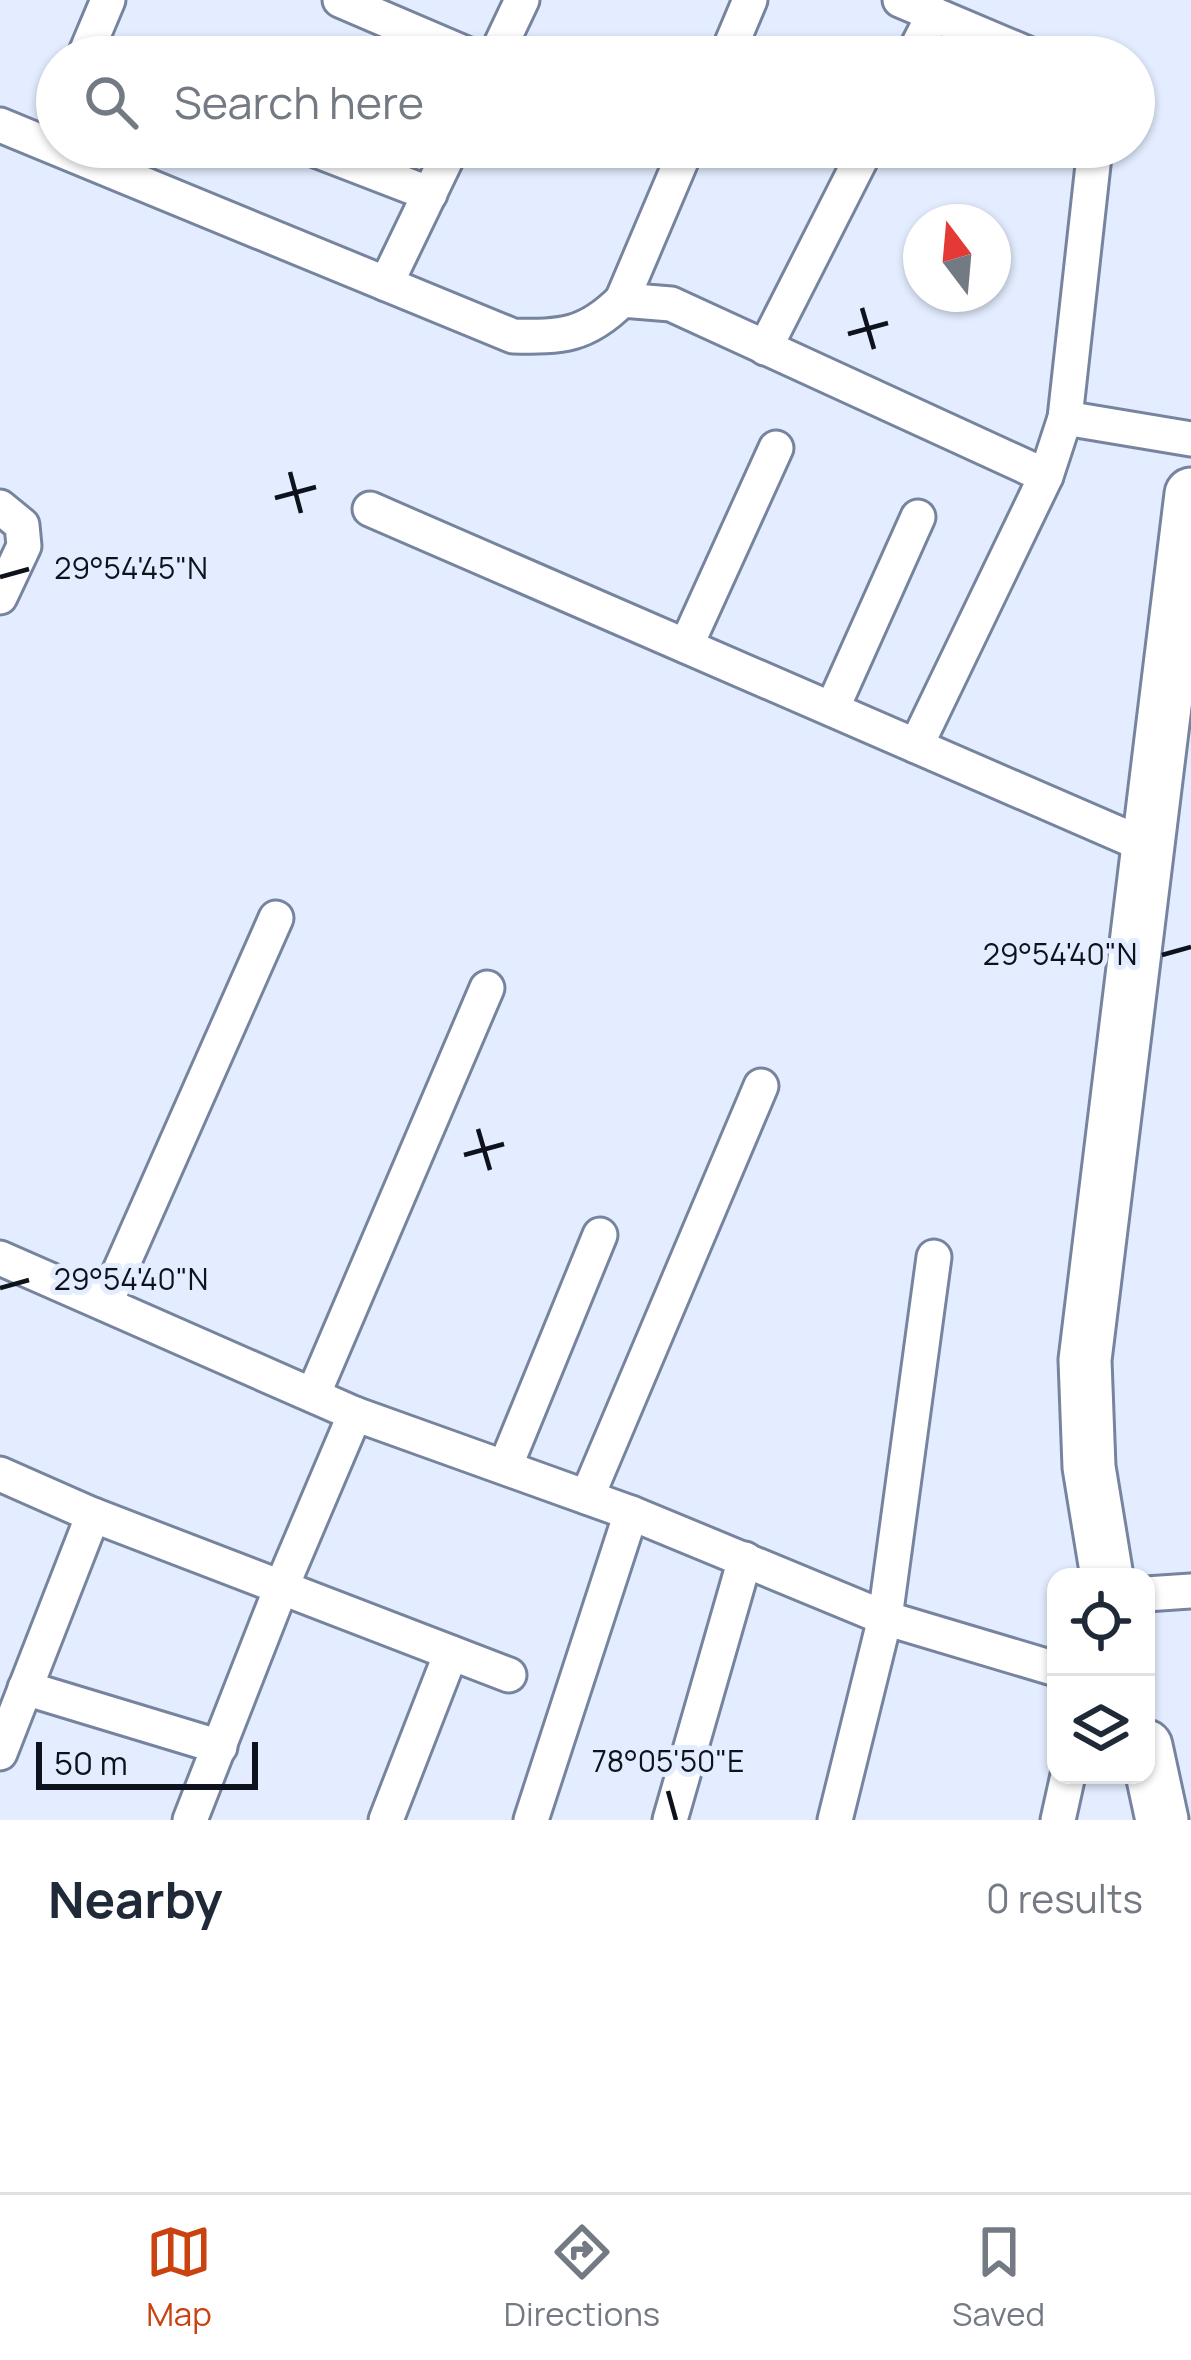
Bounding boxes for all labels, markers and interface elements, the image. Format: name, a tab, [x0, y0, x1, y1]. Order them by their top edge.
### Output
search box	[36, 36, 1155, 168]
icon: search	[78, 69, 144, 135]
text: Search here	[174, 71, 424, 133]
north arrow	[903, 204, 1011, 312]
text: 29°54'45"N	[54, 547, 208, 588]
text: 29°54'40"N	[983, 933, 1137, 974]
text: 29°54'40"N	[54, 1258, 208, 1299]
map controls	[1047, 1568, 1155, 1784]
button: locate	[1047, 1568, 1155, 1676]
button: layers	[1047, 1676, 1155, 1784]
scale bar	[36, 1736, 258, 1789]
text: 50 m	[54, 1740, 128, 1785]
text: 78°05'50"E	[592, 1740, 744, 1781]
text: Nearby	[48, 1864, 223, 1933]
text: 0 results	[986, 1871, 1143, 1925]
tab: Map	[146, 2219, 212, 2336]
tab: Directions	[504, 2219, 660, 2336]
tab: Saved	[952, 2219, 1045, 2336]

